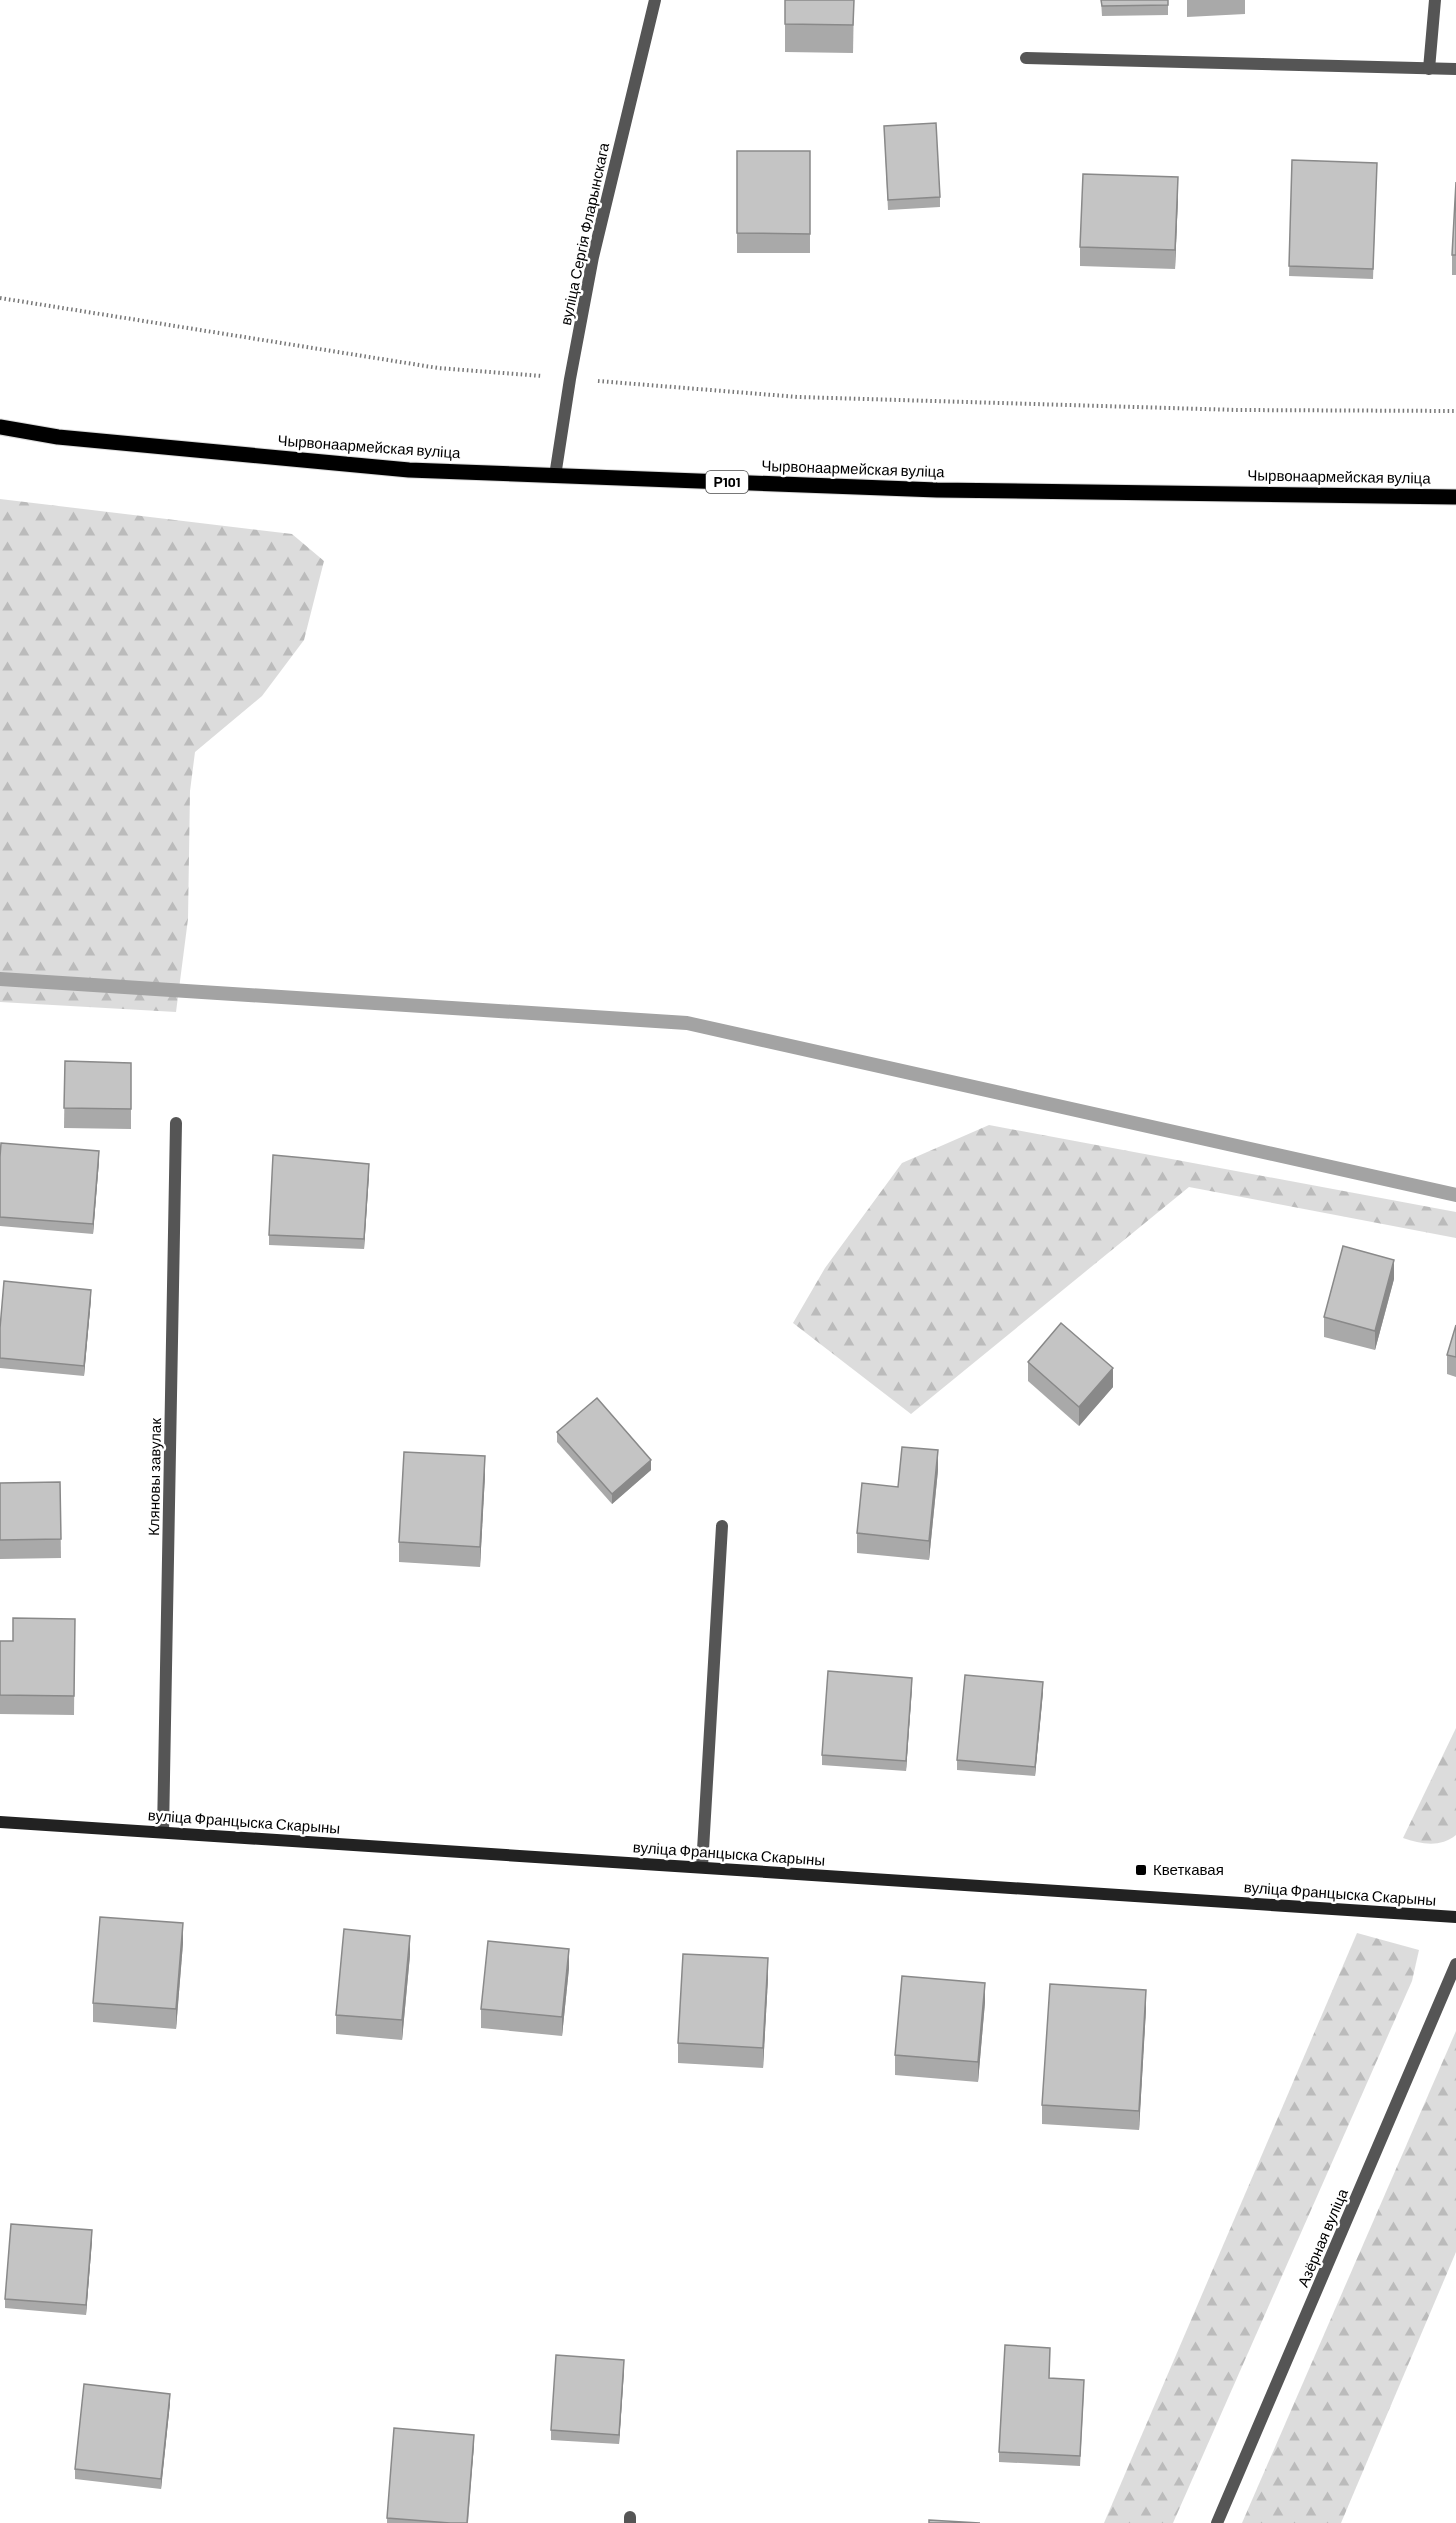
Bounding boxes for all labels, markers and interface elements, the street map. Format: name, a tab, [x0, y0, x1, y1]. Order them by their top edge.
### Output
street label: вуліца Сергія Фларынскага	[556, 140, 612, 327]
street label: Чырвонаармейская вуліца	[277, 431, 462, 461]
street label: Чырвонаармейская вуліца	[761, 456, 946, 480]
street label: Чырвонаармейская вуліца	[1247, 465, 1431, 487]
road number: Р101	[706, 471, 748, 493]
street label: Кляновы завулак	[144, 1418, 164, 1536]
street label: вуліца Францыска Скарыны	[147, 1805, 341, 1837]
street label: вуліца Францыска Скарыны	[632, 1837, 826, 1869]
place label: Кветкавая	[1153, 1860, 1224, 1878]
marker: Кветкавая	[1134, 1863, 1148, 1877]
street label: вуліца Францыска Скарыны	[1243, 1877, 1437, 1909]
street label: Азёрная вуліца	[1293, 2185, 1351, 2290]

